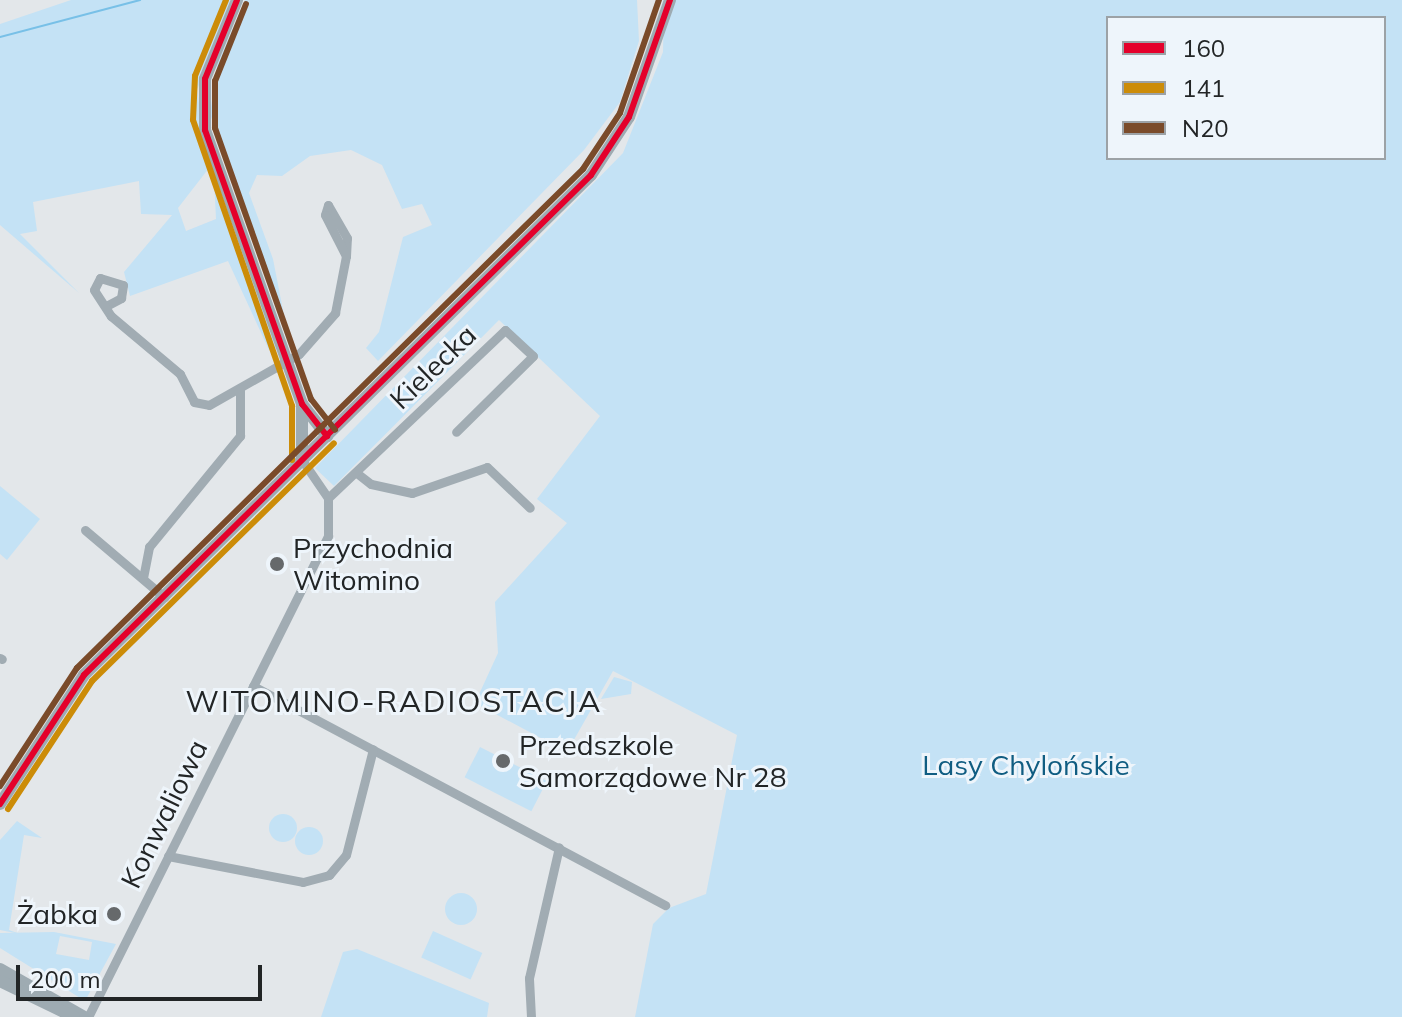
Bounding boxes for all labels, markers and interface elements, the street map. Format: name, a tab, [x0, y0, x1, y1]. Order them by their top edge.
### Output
legend	[1106, 16, 1386, 160]
text: 160	[1182, 33, 1225, 63]
text: 141	[1182, 73, 1225, 103]
text: N20	[1182, 113, 1229, 143]
street label: Kielecka	[383, 318, 483, 416]
place label: Przychodnia Witomino	[293, 531, 453, 597]
marker: Przychodnia Witomino	[268, 555, 286, 573]
district label: WITOMINO-RADIOSTACJA	[186, 683, 602, 719]
place label: Przedszkole Samorządowe Nr 28	[519, 728, 786, 794]
street label: Konwaliowa	[114, 735, 214, 893]
park label: Lasy Chylońskie	[922, 748, 1130, 782]
marker: Przedszkole Samorządowe Nr 28	[494, 752, 512, 770]
place label: Żabka	[17, 897, 98, 931]
marker: Żabka	[105, 905, 123, 923]
scale bar	[20, 949, 266, 999]
text: 200 m	[30, 964, 101, 994]

